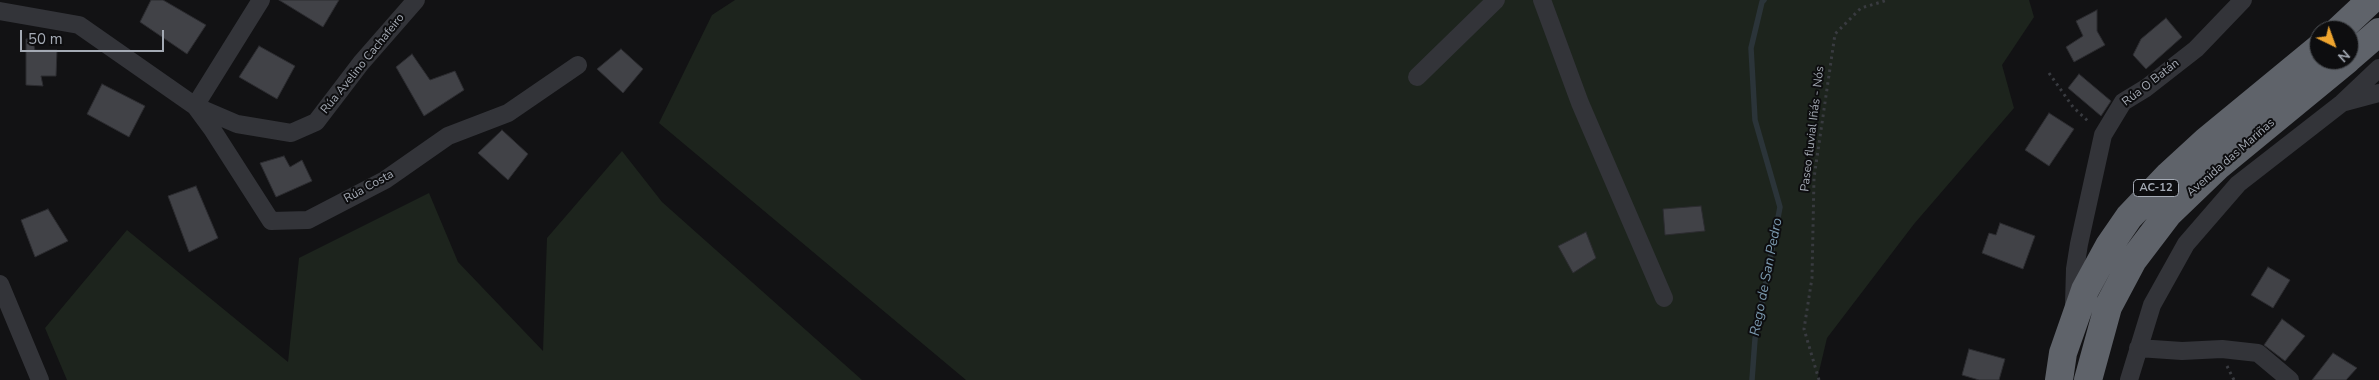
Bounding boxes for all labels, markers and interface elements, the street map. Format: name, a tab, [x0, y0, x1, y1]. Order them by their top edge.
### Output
street label: Rúa Avelino Cachafeiro	[318, 11, 408, 117]
scale bar	[22, 20, 166, 52]
north arrow	[2309, 20, 2359, 70]
text: 50 m	[28, 29, 63, 49]
text: N	[2333, 45, 2354, 66]
street label: Rúa O Batán	[2120, 56, 2182, 110]
street label: Paseo fluvial Iñás - Nós	[1798, 65, 1828, 193]
street label: Avenida das Mariñas	[2184, 116, 2278, 200]
street label: Rúa Costa	[342, 167, 396, 207]
road number: AC-12	[2134, 180, 2178, 197]
water label: Rego de San Pedro	[1747, 217, 1787, 337]

